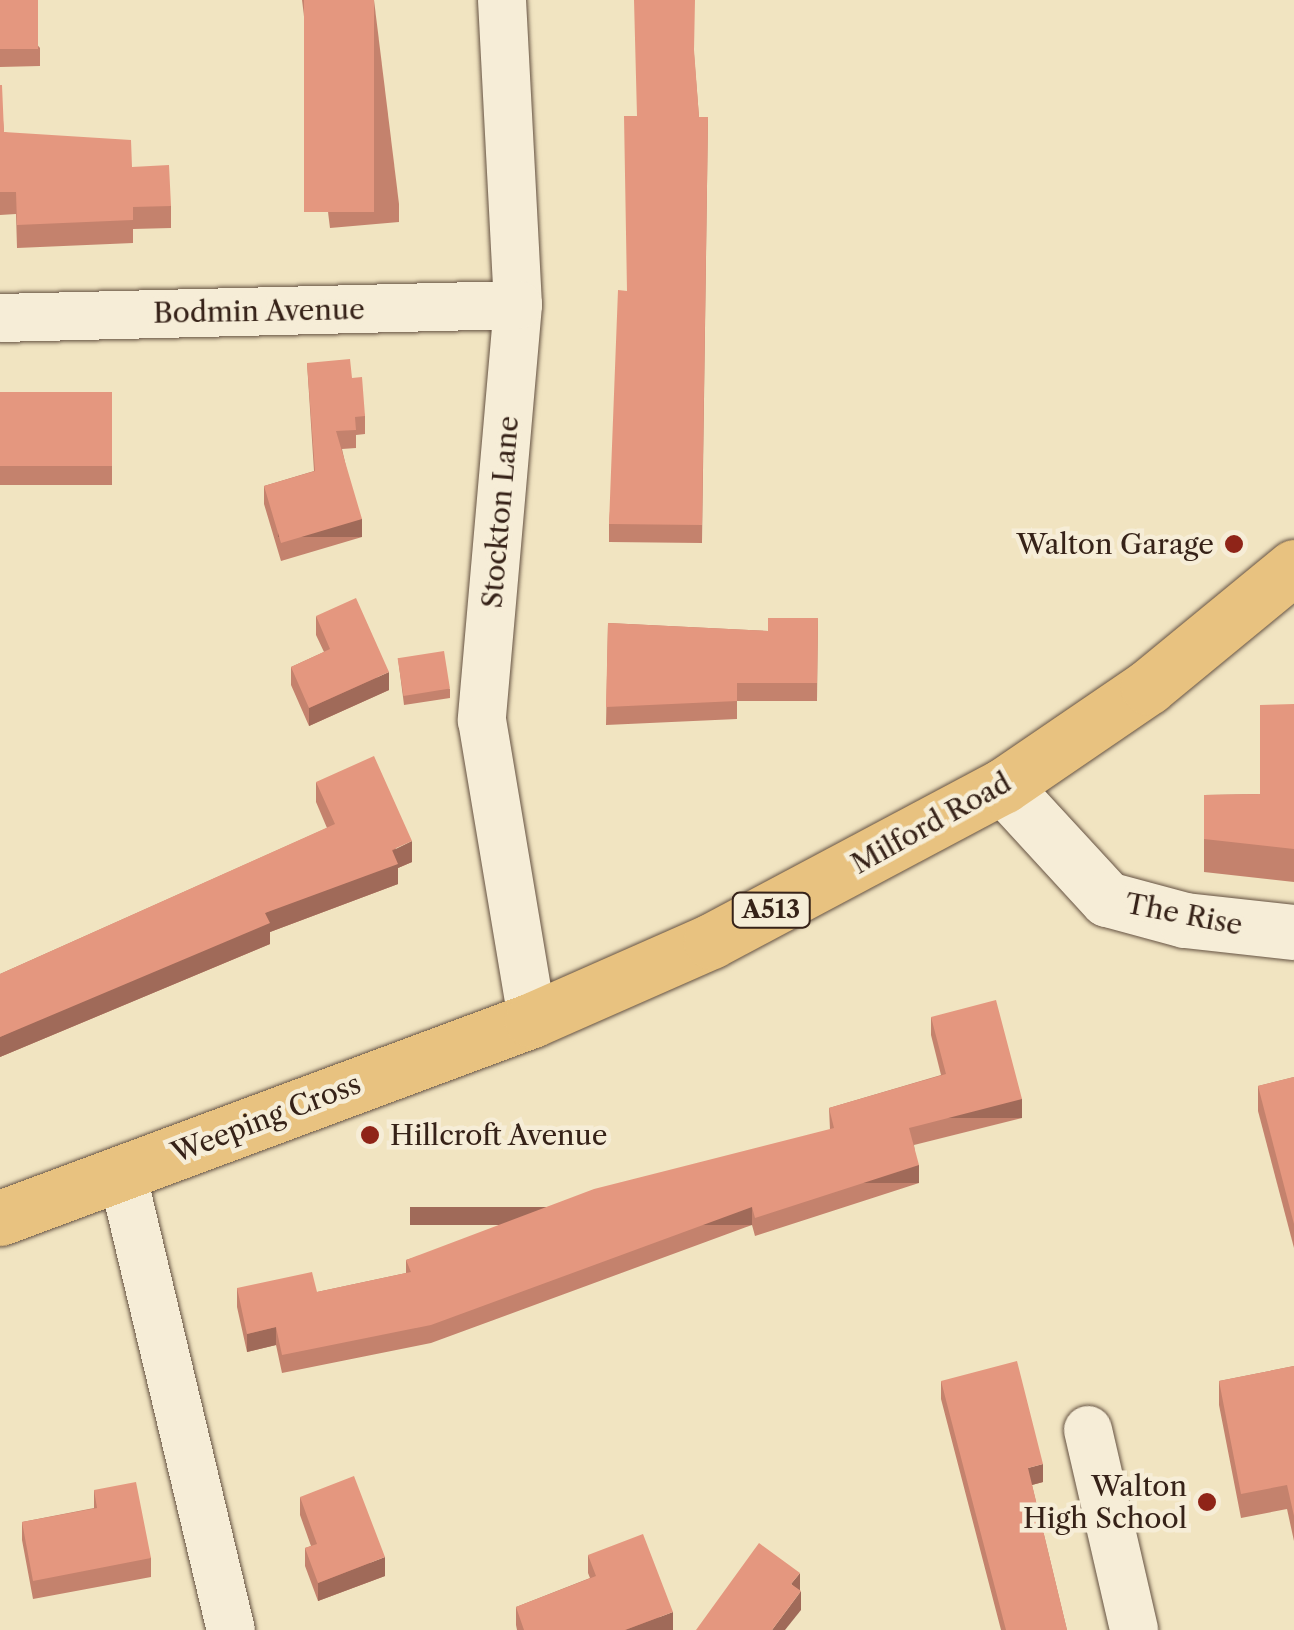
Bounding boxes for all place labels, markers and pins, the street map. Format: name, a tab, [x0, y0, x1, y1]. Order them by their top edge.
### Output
place label: Walton Garage	[1017, 527, 1214, 561]
marker: Walton Garage	[1223, 533, 1245, 555]
place label: Hillcroft Avenue	[390, 1118, 609, 1152]
marker: Hillcroft Avenue	[359, 1124, 381, 1146]
place label: Walton High School	[1023, 1469, 1187, 1535]
marker: Walton High School	[1196, 1491, 1218, 1513]

